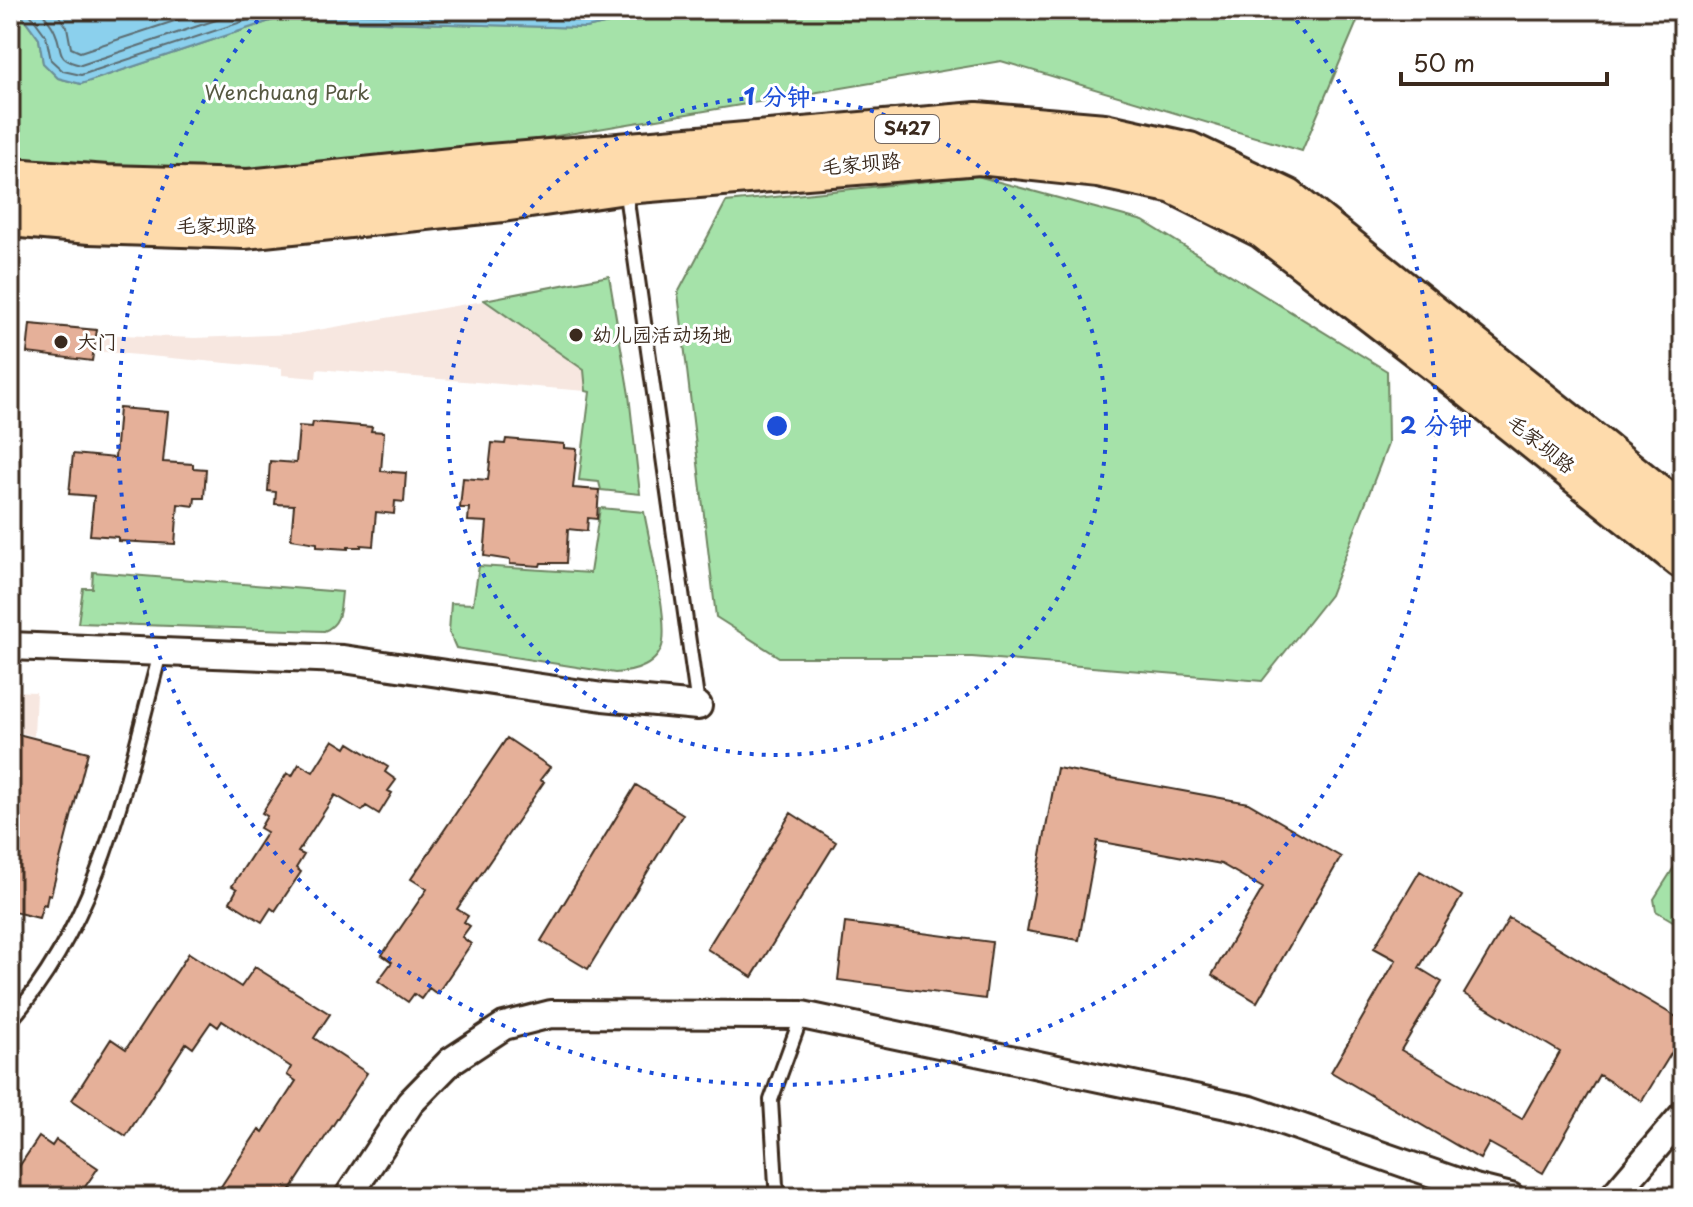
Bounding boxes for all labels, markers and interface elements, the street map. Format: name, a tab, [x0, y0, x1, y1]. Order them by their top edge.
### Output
scale bar	[1401, 36, 1607, 86]
text: 50 m	[1413, 44, 1475, 80]
park label: Wenchuang Park	[205, 77, 369, 107]
text: 1 分钟	[743, 77, 811, 113]
road number: S427	[875, 115, 939, 143]
street label: 毛家坝路	[820, 144, 903, 181]
street label: 毛家坝路	[176, 210, 257, 240]
place label: 幼儿园活动场地	[592, 319, 732, 349]
place label: 大门	[77, 326, 117, 356]
marker: 幼儿园活动场地	[567, 326, 585, 344]
marker: 大门	[52, 333, 70, 351]
text: 2 分钟	[1400, 406, 1472, 442]
street label: 毛家坝路	[1501, 406, 1583, 481]
centre of rings	[763, 412, 791, 440]

